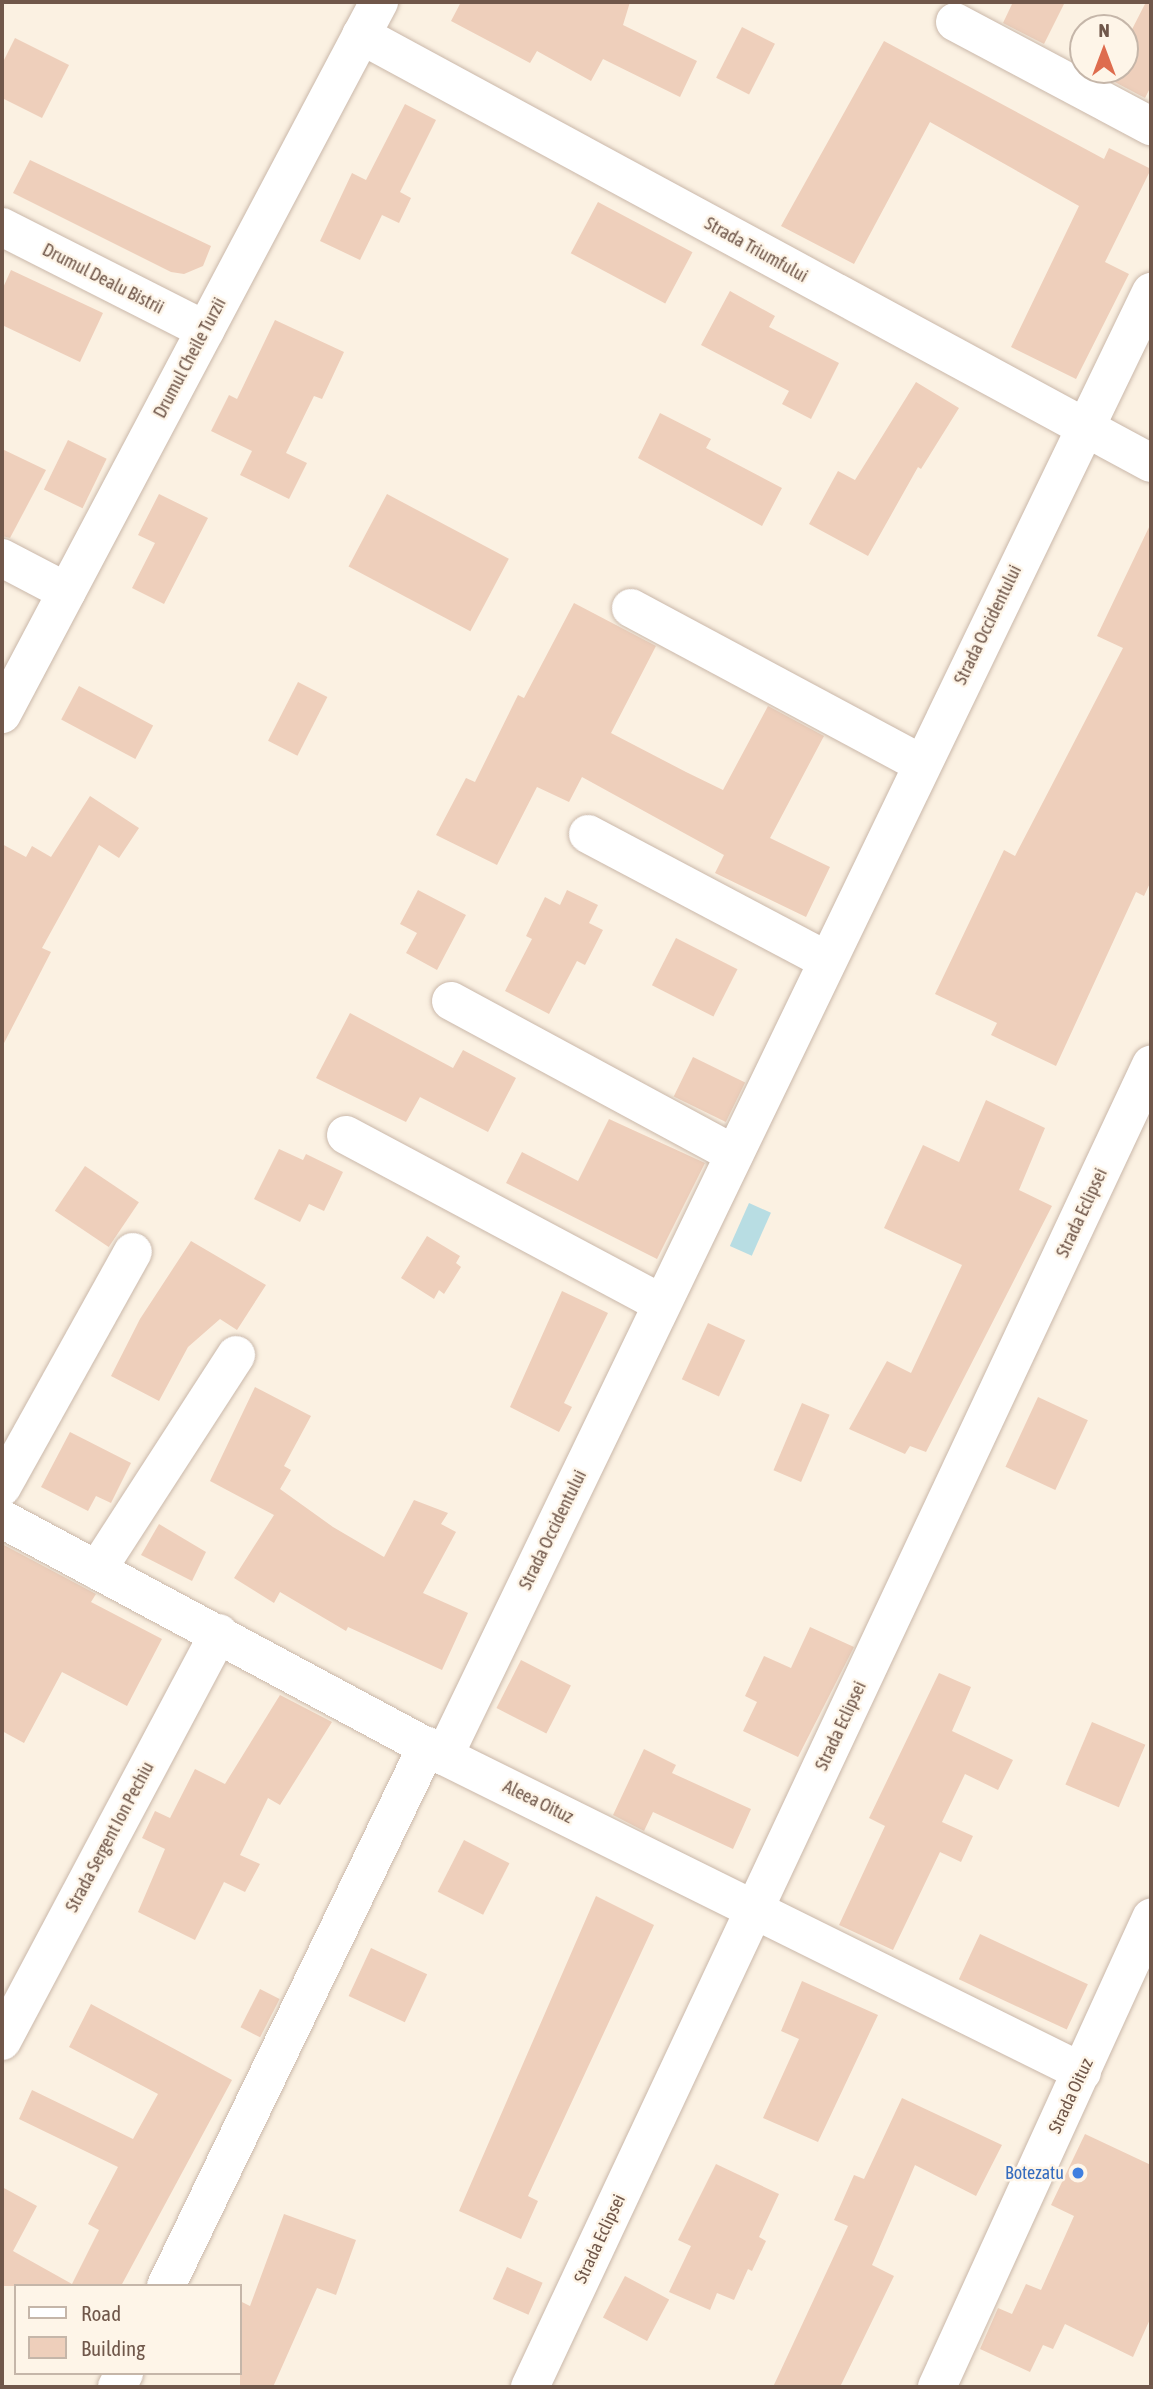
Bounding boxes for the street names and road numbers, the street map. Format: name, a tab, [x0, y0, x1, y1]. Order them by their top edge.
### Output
street label: Strada Triumfului	[701, 213, 811, 287]
street label: Drumul Dealu Bistrii	[39, 239, 167, 319]
street label: Drumul Cheile Turzii	[149, 294, 231, 422]
street label: Strada Occidentului	[950, 562, 1026, 688]
street label: Strada Eclipsei	[1052, 1165, 1112, 1261]
street label: Strada Occidentului	[515, 1467, 591, 1593]
street label: Strada Eclipsei	[811, 1678, 871, 1774]
street label: Strada Sergent Ion Pechiu	[61, 1758, 159, 1916]
street label: Aleea Oituz	[499, 1776, 577, 1828]
street label: Strada Oituz	[1044, 2055, 1098, 2137]
street label: Strada Eclipsei	[570, 2191, 630, 2287]

